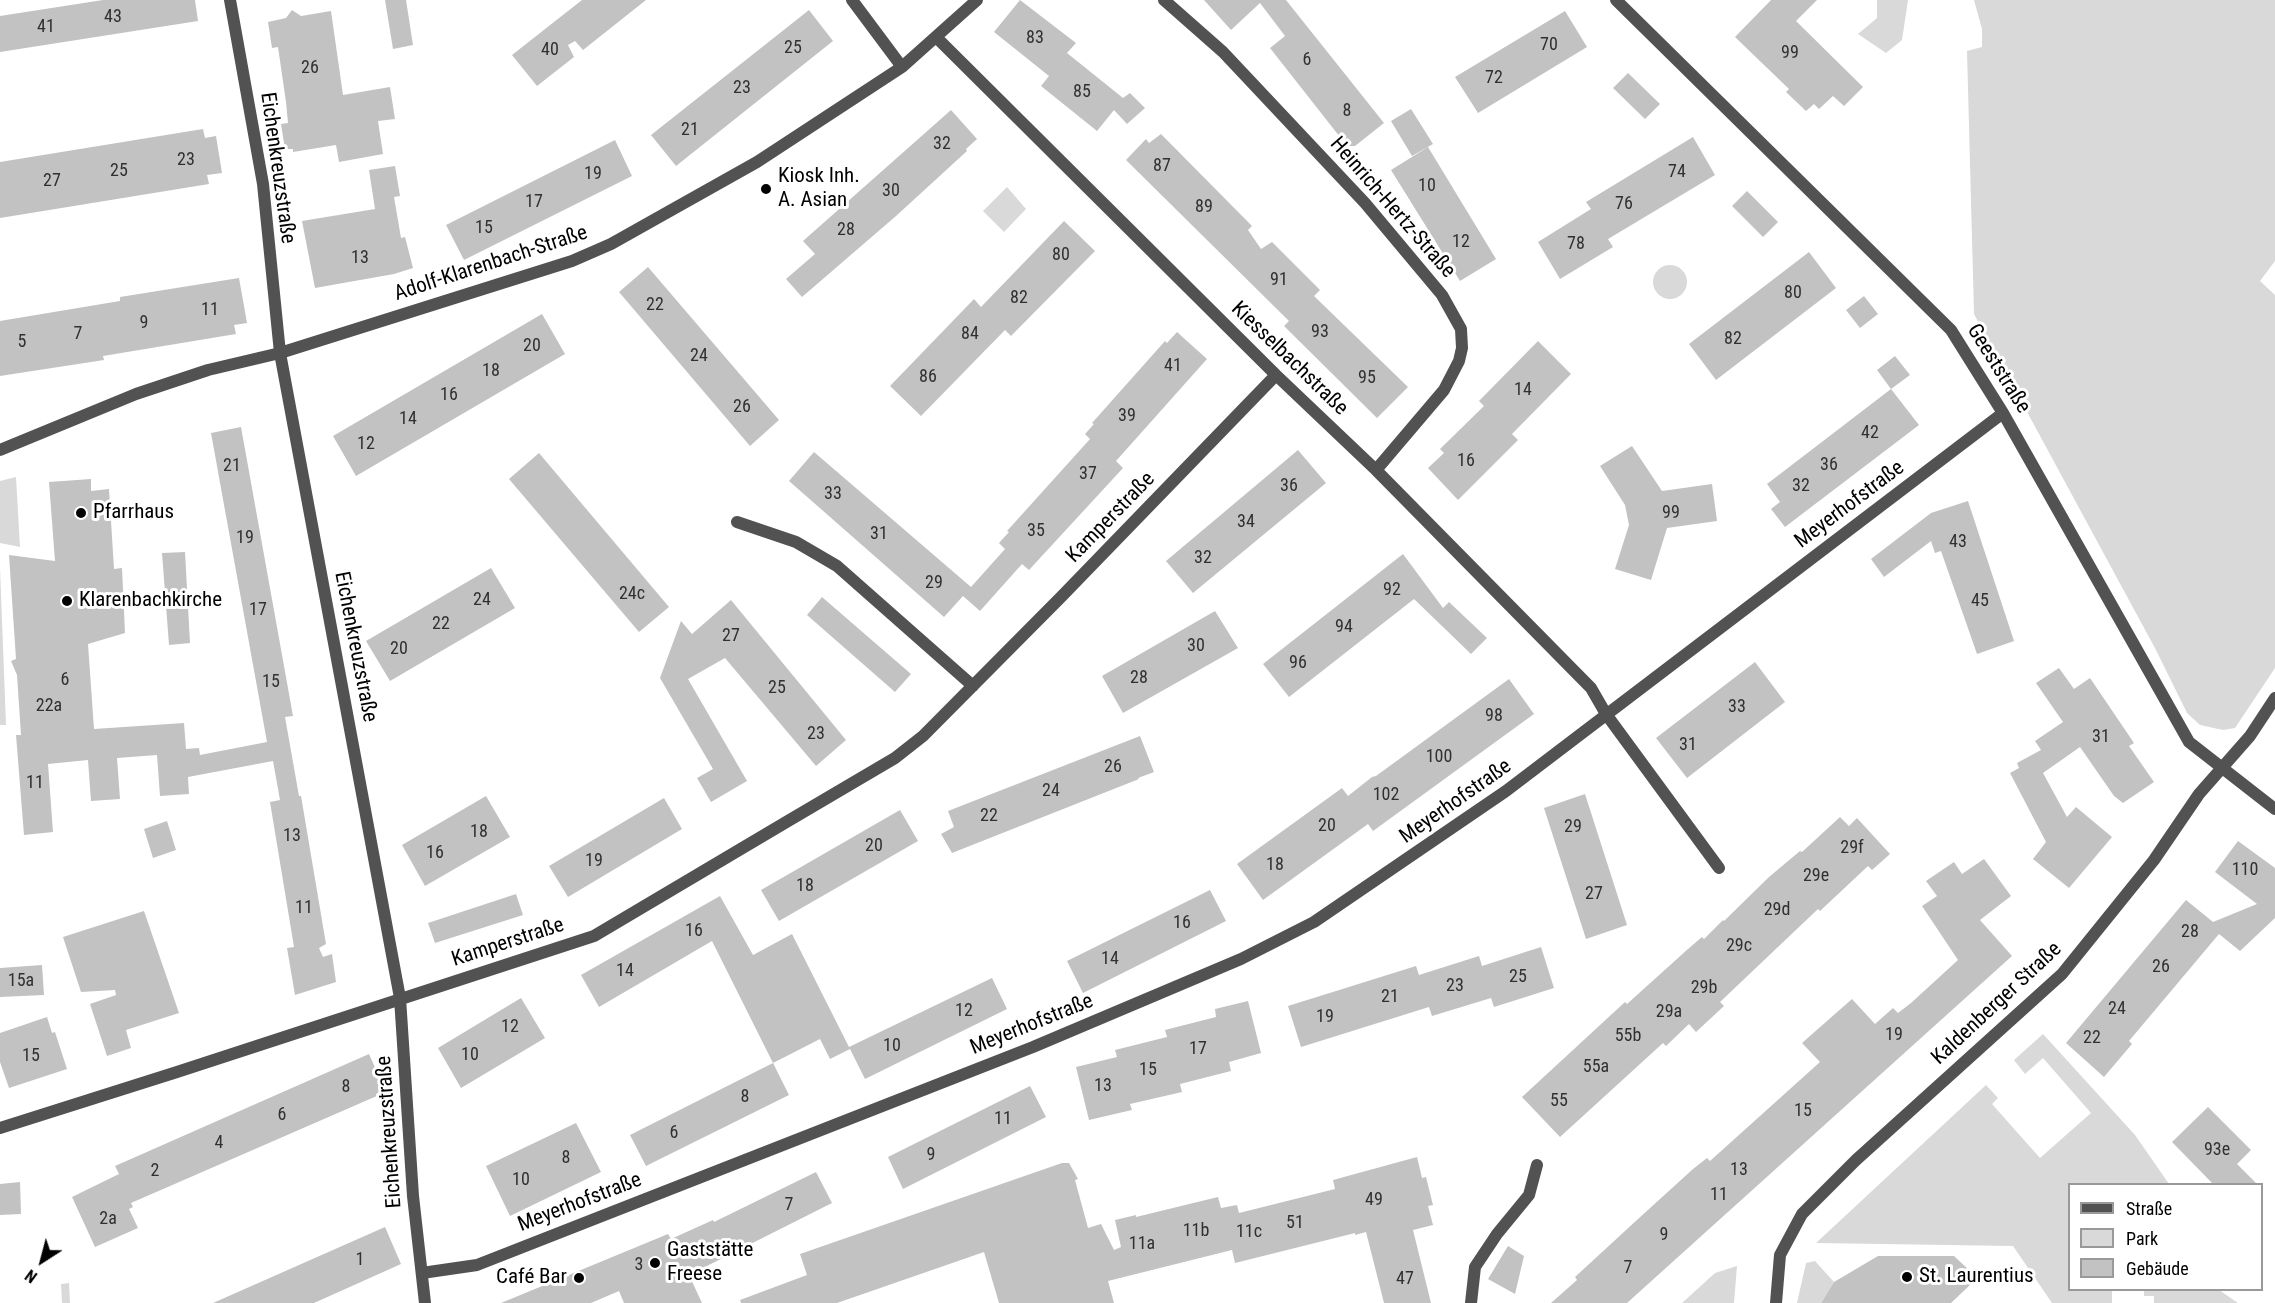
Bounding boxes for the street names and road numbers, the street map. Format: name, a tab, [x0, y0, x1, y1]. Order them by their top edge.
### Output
street label: Eichenkreuzstraße	[254, 91, 300, 245]
street label: Heinrich-Hertz-Straße	[1324, 132, 1460, 284]
street label: Adolf-Klarenbach-Straße	[391, 221, 591, 307]
street label: Kiesselbachstraße	[1225, 297, 1353, 421]
street label: Geeststraße	[1961, 320, 2035, 418]
street label: Meyerhofstraße	[1790, 456, 1910, 554]
street label: Kamperstraße	[1061, 467, 1161, 569]
street label: Eichenkreuzstraße	[328, 570, 382, 724]
street label: Meyerhofstraße	[1395, 754, 1517, 850]
street label: Kamperstraße	[449, 913, 567, 973]
street label: Kaldenberger Straße	[1927, 937, 2067, 1071]
street label: Meyerhofstraße	[967, 989, 1097, 1061]
street label: Eichenkreuzstraße	[372, 1055, 408, 1209]
street label: Meyerhofstraße	[515, 1168, 645, 1238]

